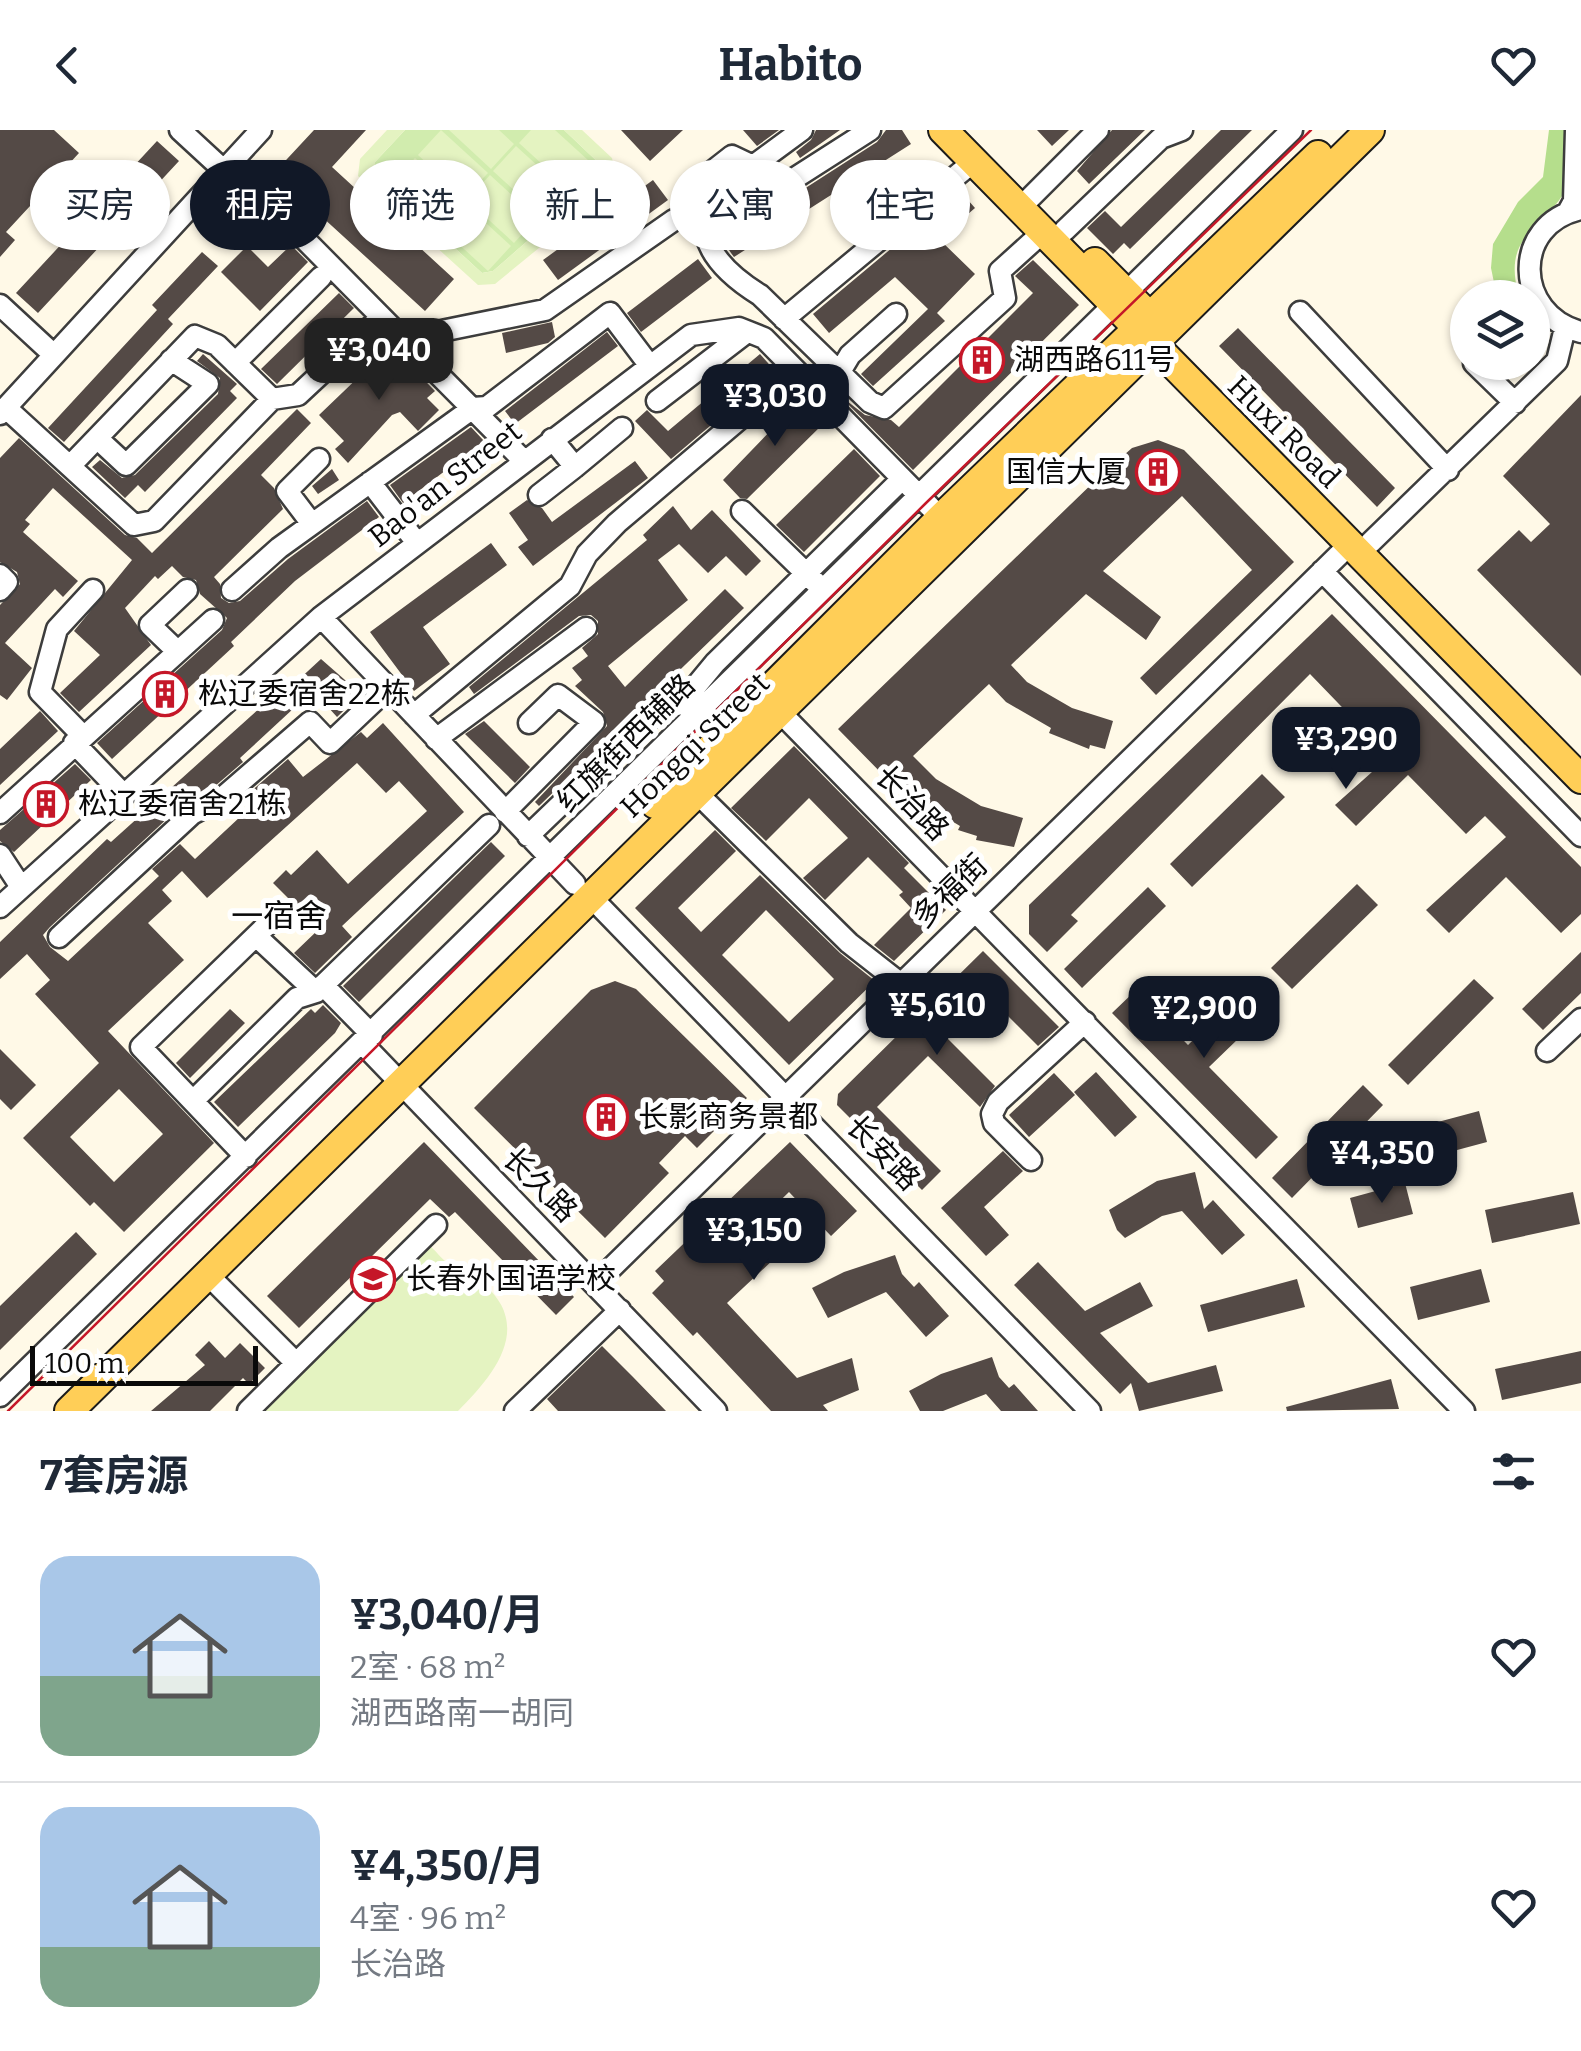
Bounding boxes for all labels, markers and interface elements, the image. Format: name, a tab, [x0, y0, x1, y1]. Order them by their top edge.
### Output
icon: back	[40, 38, 95, 93]
text: Habito	[719, 38, 862, 92]
icon: heart	[1486, 38, 1541, 93]
chip: 买房	[30, 160, 170, 250]
chip: 租房	[190, 160, 330, 250]
chip: 筛选	[350, 160, 490, 250]
chip: 新上	[510, 160, 650, 250]
chip: 公寓	[670, 160, 810, 250]
chip: 住宅	[830, 160, 970, 250]
map controls	[1450, 280, 1550, 380]
button: layers	[1450, 280, 1550, 380]
pin: ¥3,040	[298, 318, 460, 403]
text: ¥3,040	[326, 331, 432, 369]
building icon: 湖西路611号	[959, 337, 1005, 383]
place label: 湖西路611号	[1014, 342, 1176, 378]
pin: ¥3,030	[694, 364, 856, 449]
street label: Huxi Road	[1220, 368, 1348, 496]
text: ¥3,030	[723, 377, 827, 415]
street label: Bao'an Street	[362, 413, 529, 555]
building icon: 国信大厦	[1135, 449, 1181, 495]
place label: 国信大厦	[1006, 454, 1126, 490]
street label: Hongqi Street	[613, 665, 777, 825]
street label: 红旗街西辅路	[550, 667, 702, 819]
building icon: 松辽委宿舍22栋	[142, 671, 188, 717]
place label: 松辽委宿舍22栋	[198, 676, 411, 712]
pin: ¥3,290	[1265, 707, 1427, 792]
text: ¥3,290	[1294, 720, 1398, 758]
street label: 长治路	[868, 758, 956, 848]
building icon: 松辽委宿舍21栋	[23, 781, 69, 827]
place label: 松辽委宿舍21栋	[78, 786, 287, 822]
street label: 多福街	[905, 847, 995, 935]
district label: 一宿舍	[231, 897, 327, 935]
pin: ¥5,610	[856, 973, 1018, 1058]
pin: ¥2,900	[1123, 976, 1285, 1061]
text: ¥5,610	[888, 986, 986, 1024]
text: ¥2,900	[1151, 989, 1257, 1027]
building icon: 长影商务景都	[583, 1094, 629, 1140]
place label: 长影商务景都	[638, 1099, 818, 1135]
street label: 长安路	[839, 1108, 927, 1198]
pin: ¥4,350	[1301, 1121, 1463, 1206]
text: ¥4,350	[1329, 1134, 1435, 1172]
street label: 长久路	[495, 1140, 585, 1230]
pin: ¥3,150	[673, 1198, 835, 1283]
text: ¥3,150	[705, 1211, 803, 1249]
school or university icon: 长春外国语学校	[350, 1256, 396, 1302]
place label: 长春外国语学校	[406, 1261, 616, 1297]
scale bar	[30, 1341, 258, 1386]
text: 100 m	[45, 1347, 125, 1380]
icon: filters	[1486, 1444, 1541, 1499]
text: 7套房源	[40, 1451, 189, 1501]
text: ¥3,040/月	[350, 1590, 544, 1640]
icon: home	[120, 1596, 240, 1716]
icon: heart	[1486, 1629, 1541, 1684]
text: 2室 · 68 m²	[350, 1648, 505, 1686]
text: 湖西路南一胡同	[350, 1694, 574, 1732]
text: ¥4,350/月	[350, 1841, 545, 1891]
icon: home	[120, 1847, 240, 1967]
icon: heart	[1486, 1880, 1541, 1935]
text: 4室 · 96 m²	[350, 1899, 506, 1937]
text: 长治路	[350, 1945, 446, 1983]

